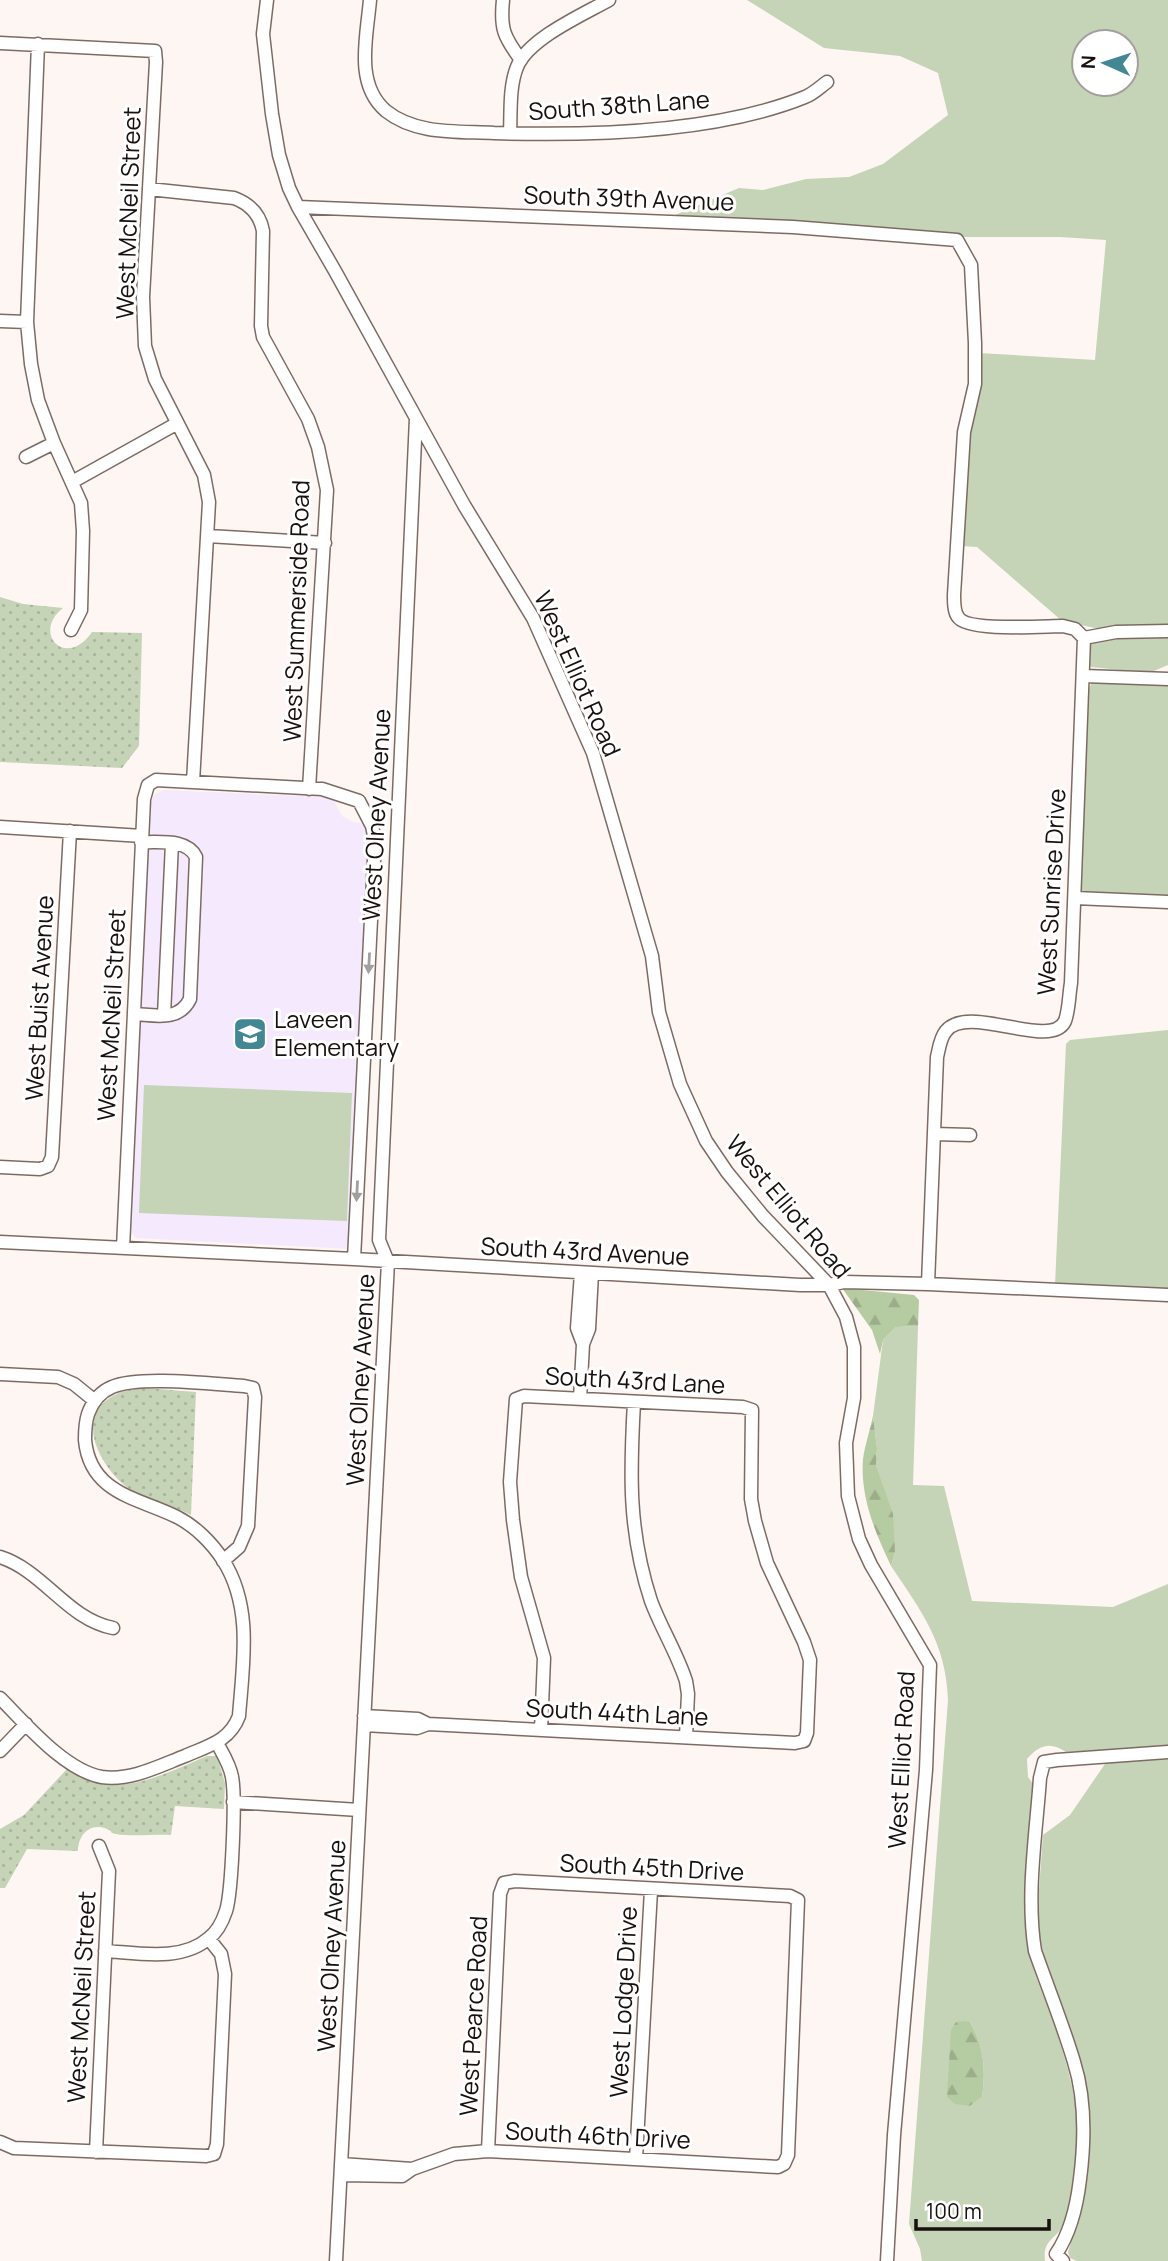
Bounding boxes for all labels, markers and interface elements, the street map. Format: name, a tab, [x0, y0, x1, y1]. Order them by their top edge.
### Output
north arrow	[1070, 28, 1140, 98]
text: N	[1075, 55, 1101, 70]
street label: South 38th Lane	[527, 82, 711, 127]
street label: West McNeil Street	[107, 106, 148, 320]
street label: South 39th Avenue	[523, 177, 735, 218]
street label: West Summerside Road	[274, 479, 317, 742]
street label: West Elliot Road	[527, 585, 630, 761]
street label: West Olney Avenue	[353, 708, 398, 922]
street label: West Sunrise Drive	[1029, 788, 1072, 996]
street label: West Buist Avenue	[17, 894, 60, 1102]
street label: West McNeil Street	[88, 908, 133, 1122]
one-way arrow	[363, 953, 374, 975]
place label: Laveen Elementary	[274, 1002, 400, 1063]
school or university icon: Laveen Elementary	[231, 1015, 269, 1053]
street label: West Elliot Road	[719, 1127, 859, 1285]
one-way arrow	[352, 1180, 363, 1202]
street label: South 43rd Avenue	[480, 1229, 690, 1272]
street label: West Olney Avenue	[337, 1273, 382, 1487]
street label: South 43rd Lane	[544, 1358, 726, 1401]
street label: West Elliot Road	[879, 1670, 922, 1850]
street label: South 44th Lane	[525, 1690, 709, 1733]
street label: West Olney Avenue	[308, 1839, 353, 2053]
street label: South 45th Drive	[559, 1845, 745, 1888]
street label: West McNeil Street	[58, 1890, 103, 2104]
street label: West Lodge Drive	[601, 1905, 644, 2099]
street label: West Pearce Road	[451, 1915, 494, 2117]
street label: South 46th Drive	[504, 2113, 692, 2156]
scale bar	[916, 2188, 1049, 2232]
text: 100 m	[926, 2197, 982, 2225]

